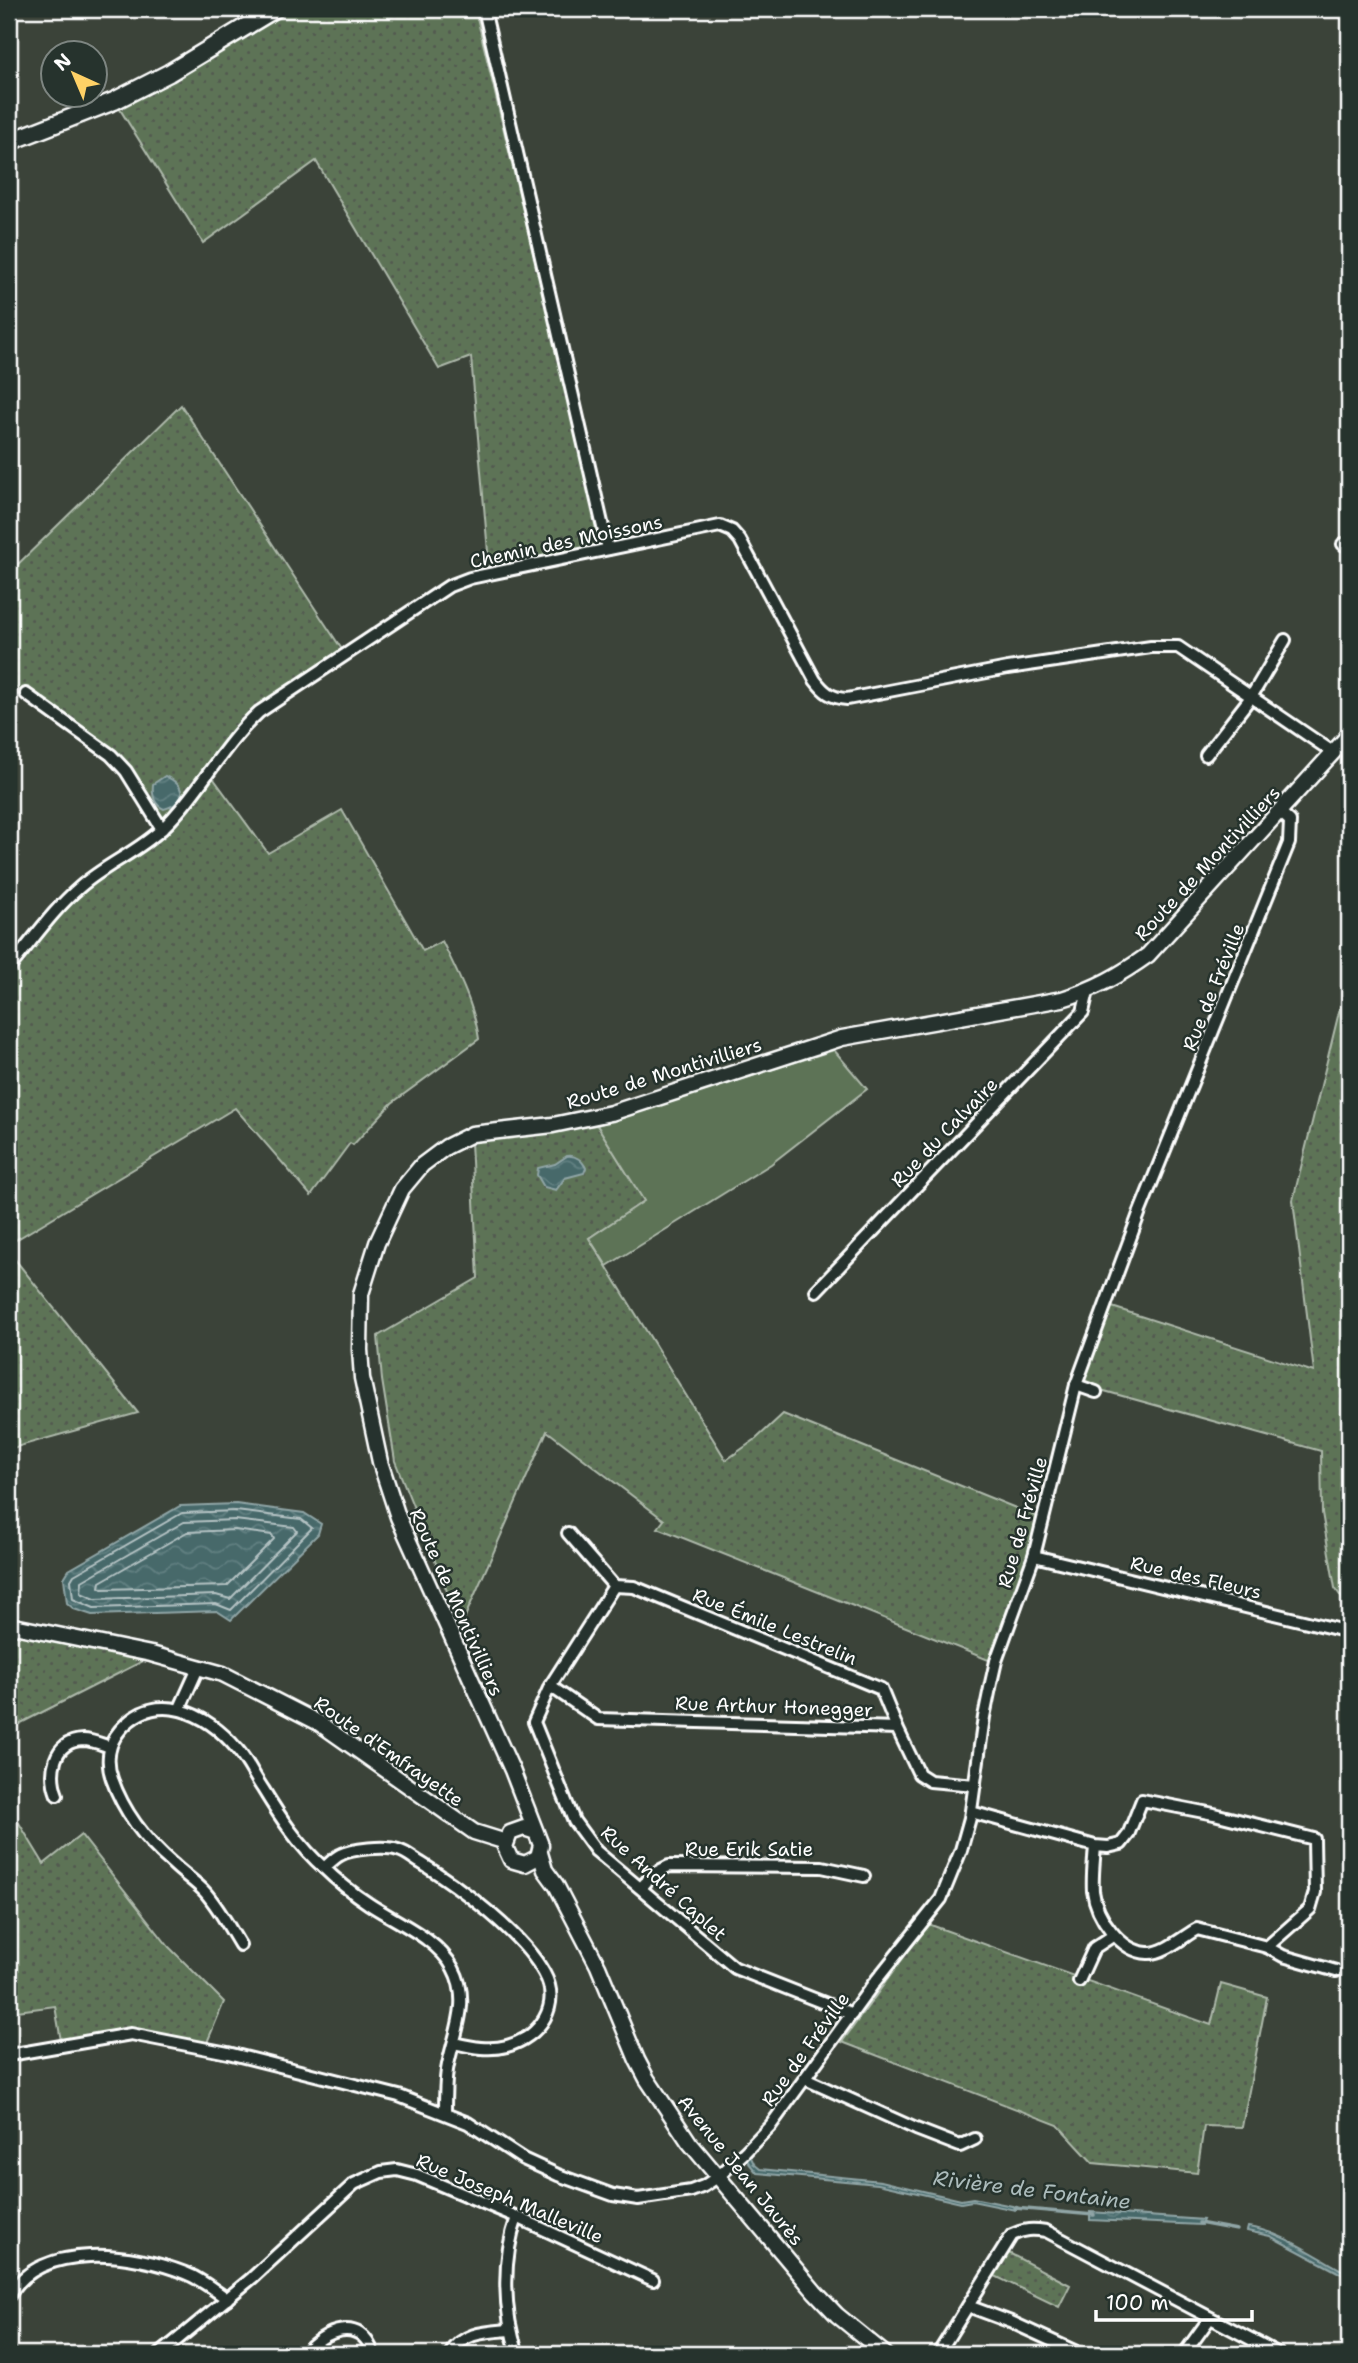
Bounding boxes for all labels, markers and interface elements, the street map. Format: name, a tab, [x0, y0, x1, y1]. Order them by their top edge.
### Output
north arrow	[38, 38, 108, 108]
text: N	[48, 48, 77, 76]
street label: Chemin des Moissons	[468, 509, 665, 574]
street label: Route de Montivilliers	[1129, 781, 1286, 946]
street label: Rue de Fréville	[1177, 920, 1250, 1055]
street label: Route de Montivilliers	[563, 1032, 765, 1115]
street label: Rue du Calvaire	[885, 1072, 1003, 1193]
street label: Rue de Fréville	[992, 1454, 1053, 1591]
street label: Route de Montivilliers	[404, 1504, 509, 1700]
street label: Rue des Fleurs	[1128, 1550, 1264, 1605]
street label: Rue Émile Lestrelin	[689, 1581, 861, 1671]
street label: Route d'Emfrayette	[309, 1690, 468, 1812]
street label: Rue Arthur Honegger	[674, 1691, 873, 1722]
street label: Rue André Caplet	[595, 1820, 732, 1947]
street label: Rue Erik Satie	[685, 1837, 813, 1862]
street label: Rue de Fréville	[756, 1987, 855, 2111]
street label: Avenue Jean Jaurès	[672, 2090, 809, 2251]
street label: Rue Joseph Malleville	[412, 2148, 607, 2249]
water label: Rivière de Fontaine	[932, 2164, 1132, 2216]
scale bar	[1096, 2279, 1251, 2323]
text: 100 m	[1106, 2289, 1169, 2317]

